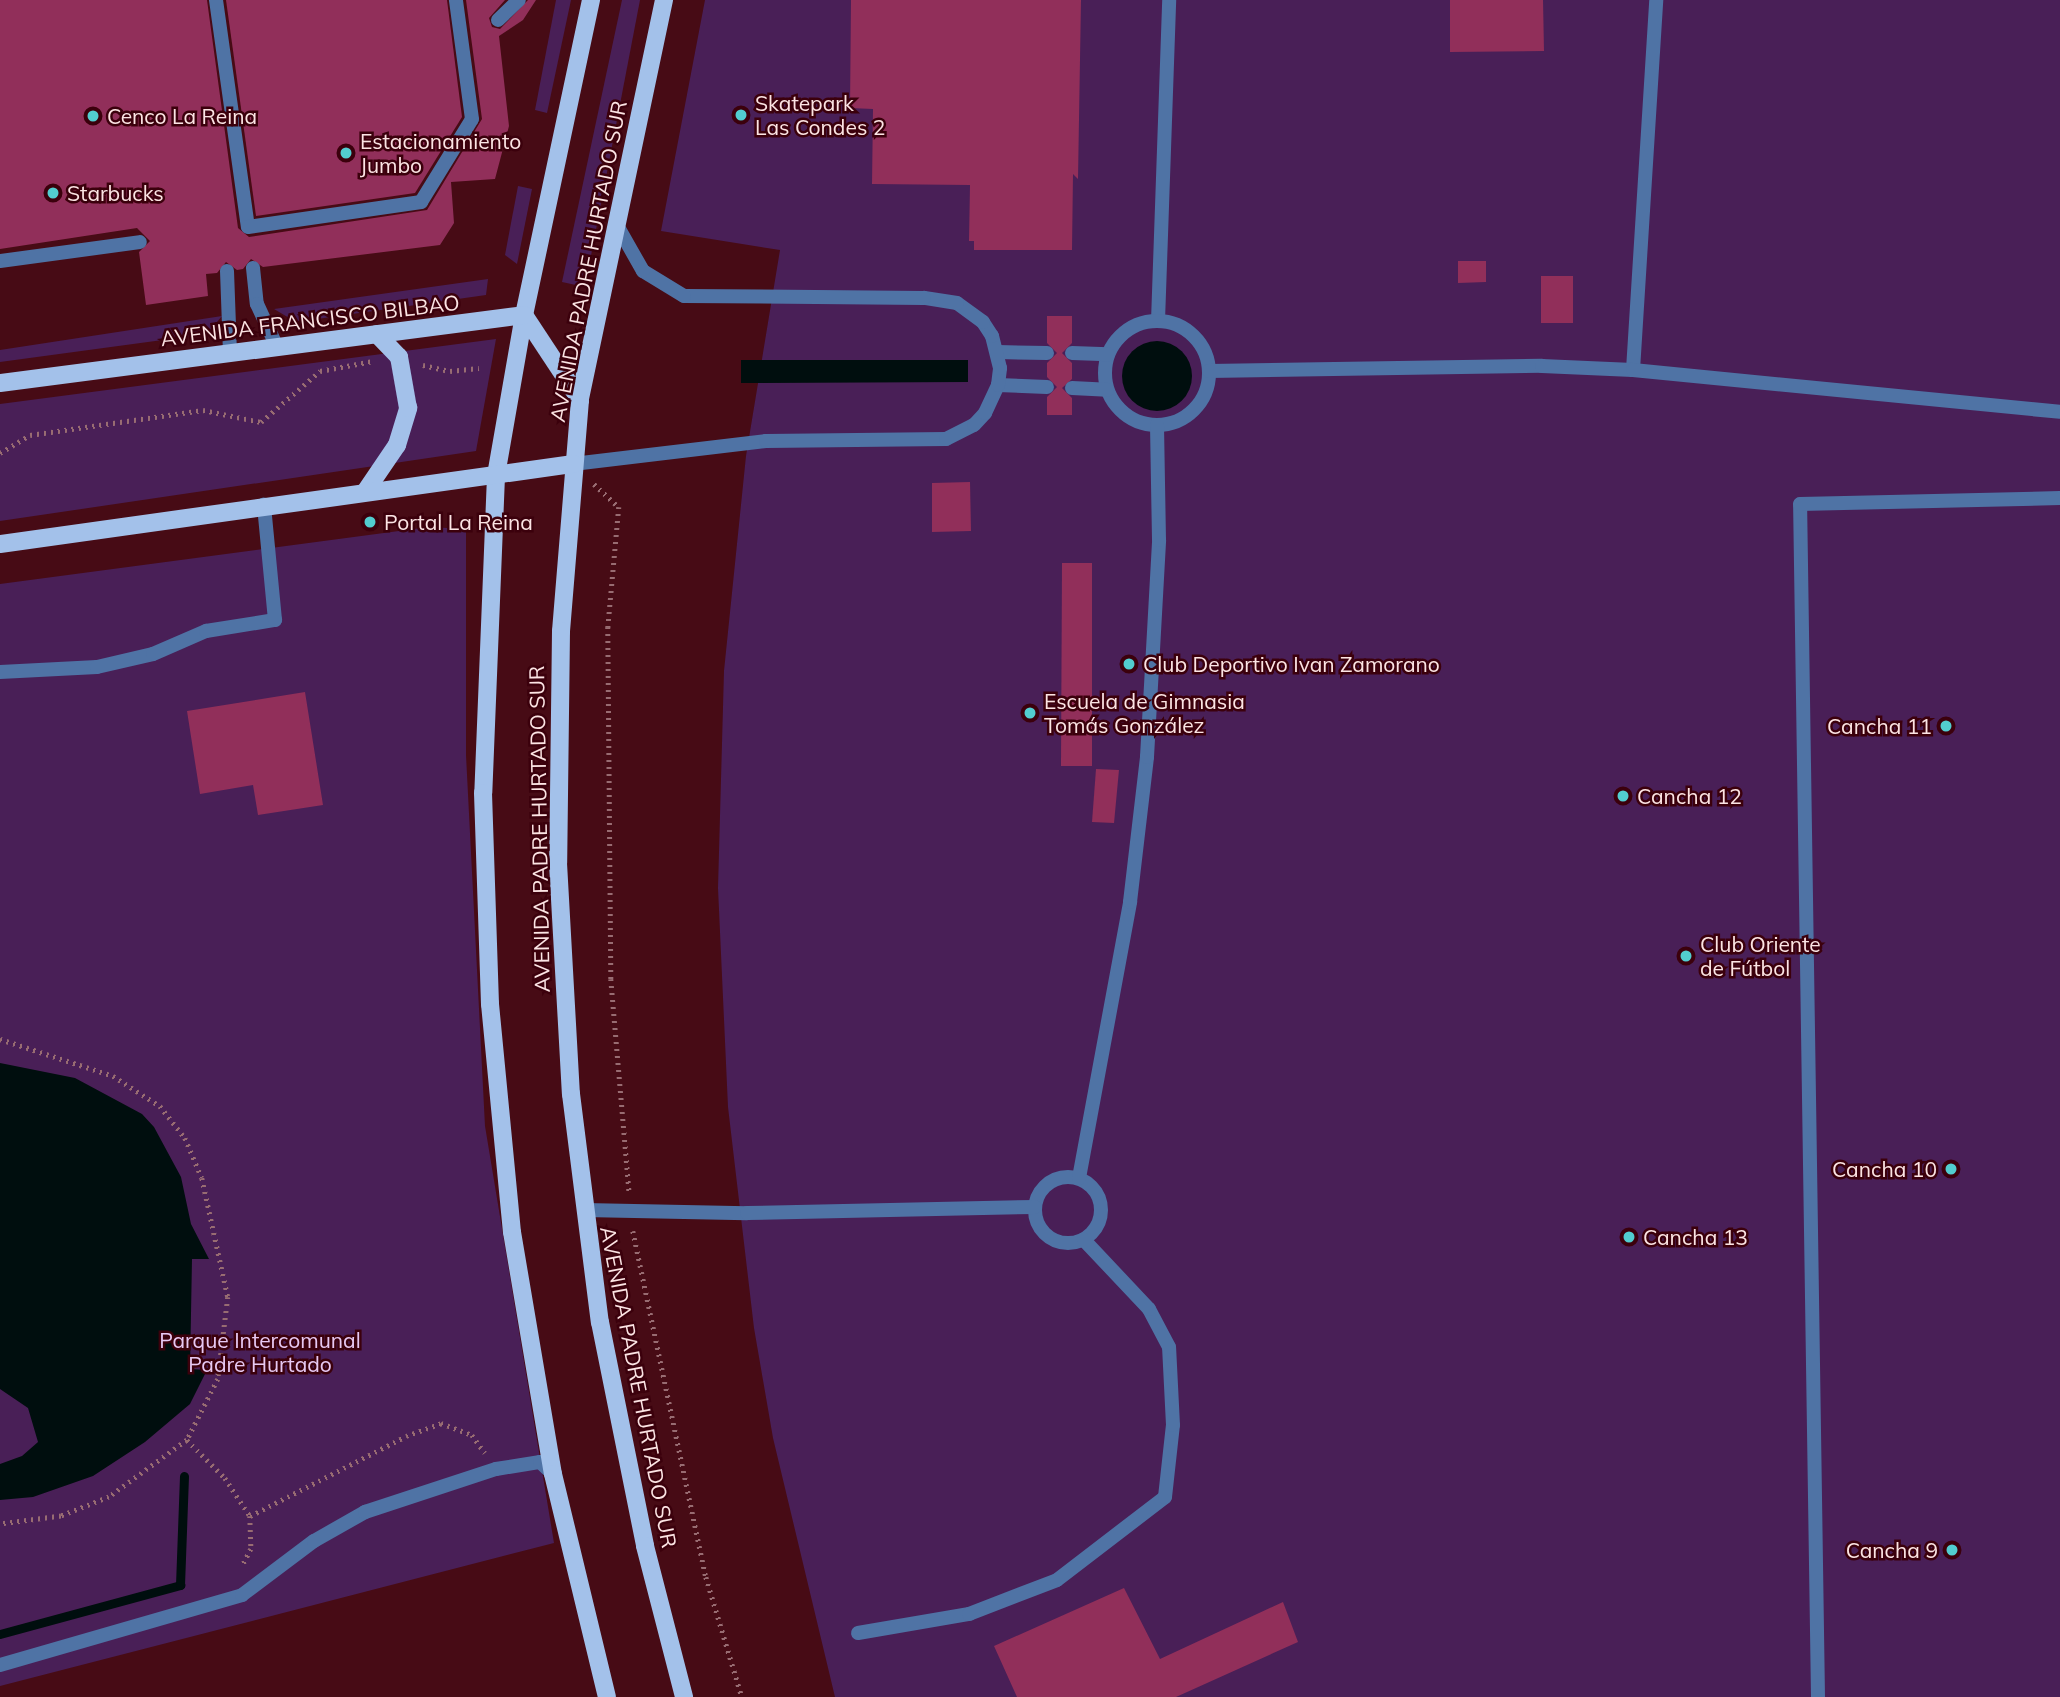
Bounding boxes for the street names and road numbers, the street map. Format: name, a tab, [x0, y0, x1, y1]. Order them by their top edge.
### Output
street label: AVENIDA PADRE HURTADO SUR	[544, 98, 632, 424]
street label: AVENIDA FRANCISCO BILBAO	[159, 289, 461, 351]
street label: AVENIDA PADRE HURTADO SUR	[524, 665, 554, 993]
street label: AVENIDA PADRE HURTADO SUR	[595, 1224, 683, 1550]

